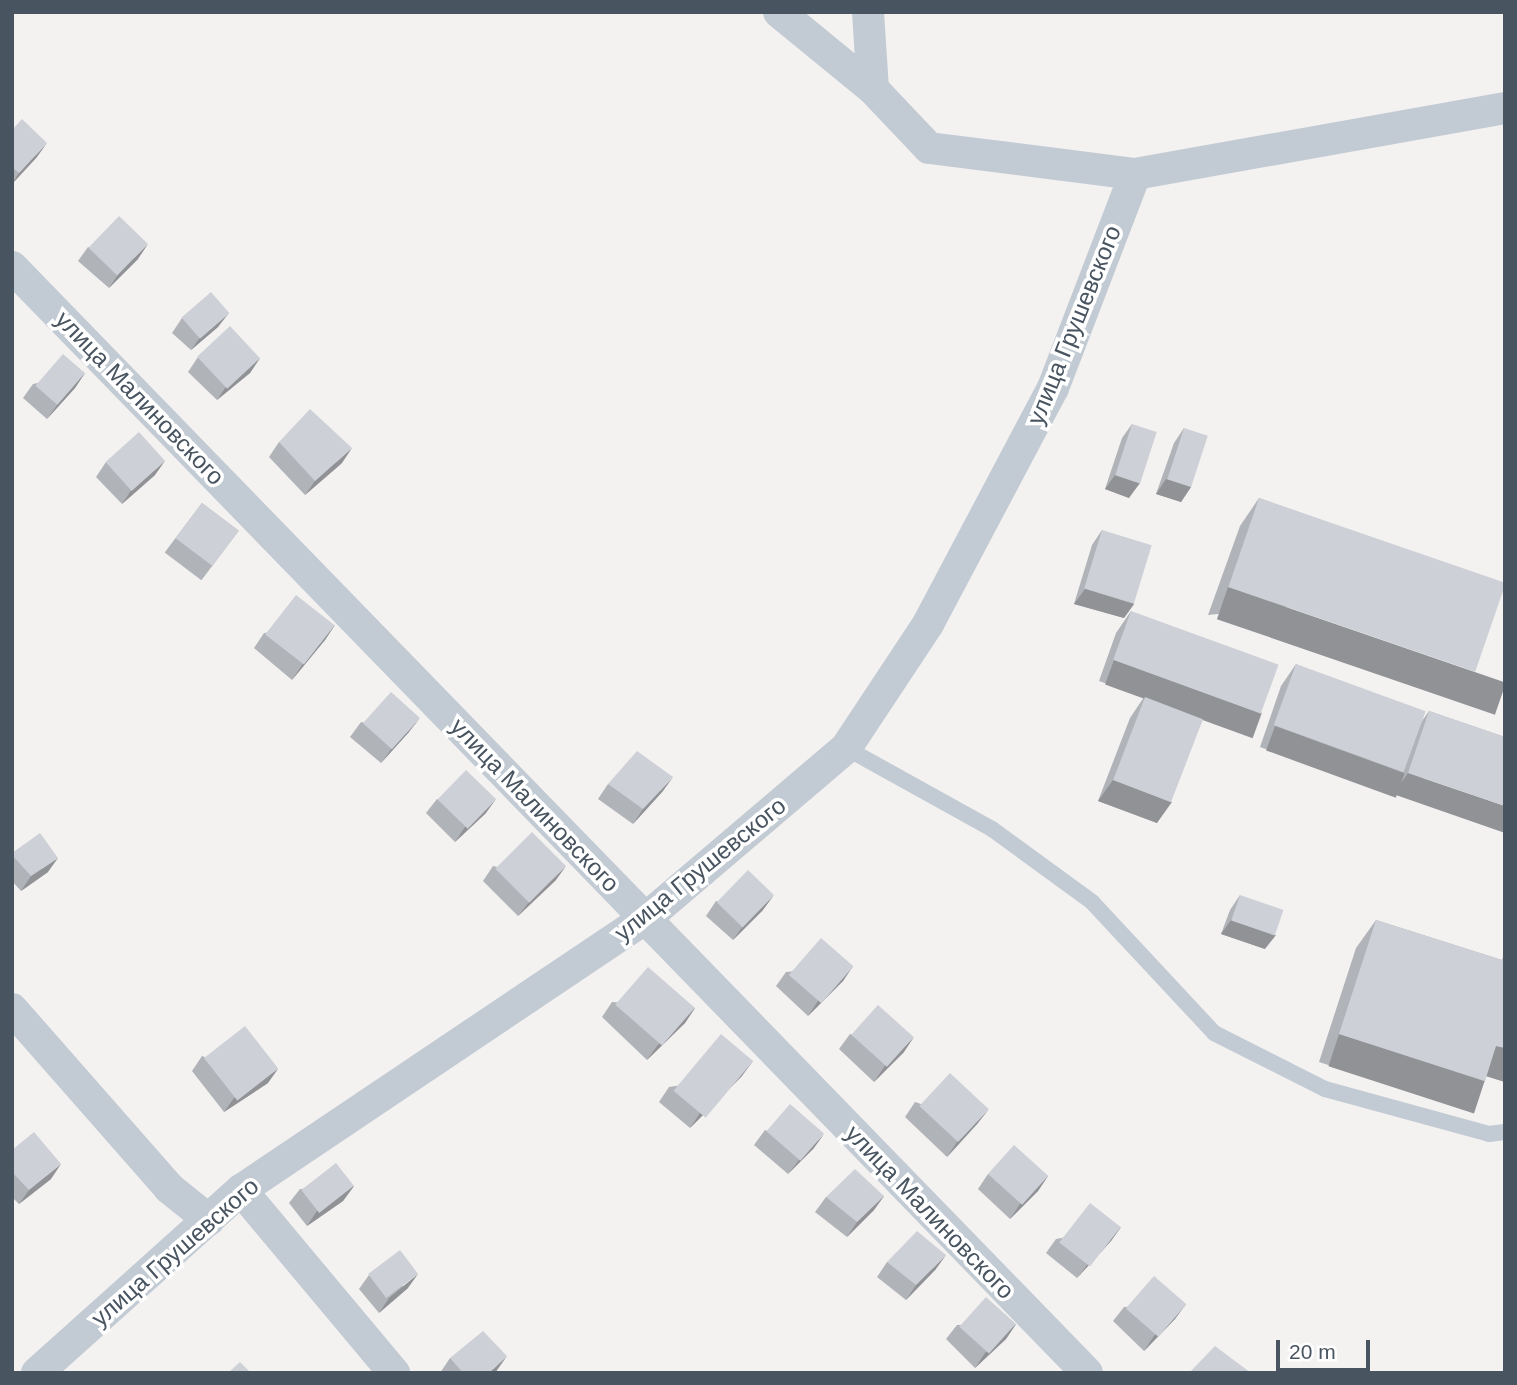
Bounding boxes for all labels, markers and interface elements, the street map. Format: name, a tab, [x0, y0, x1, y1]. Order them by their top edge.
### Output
street label: улица Грушевского	[1021, 221, 1127, 429]
street label: улица Малиновского	[50, 305, 230, 491]
street label: улица Малиновского	[445, 712, 625, 898]
street label: улица Грушевского	[609, 791, 791, 947]
street label: улица Малиновского	[840, 1119, 1020, 1305]
street label: улица Грушевского	[85, 1172, 265, 1332]
scale bar	[1279, 1326, 1374, 1370]
text: 20 m	[1289, 1340, 1336, 1363]

